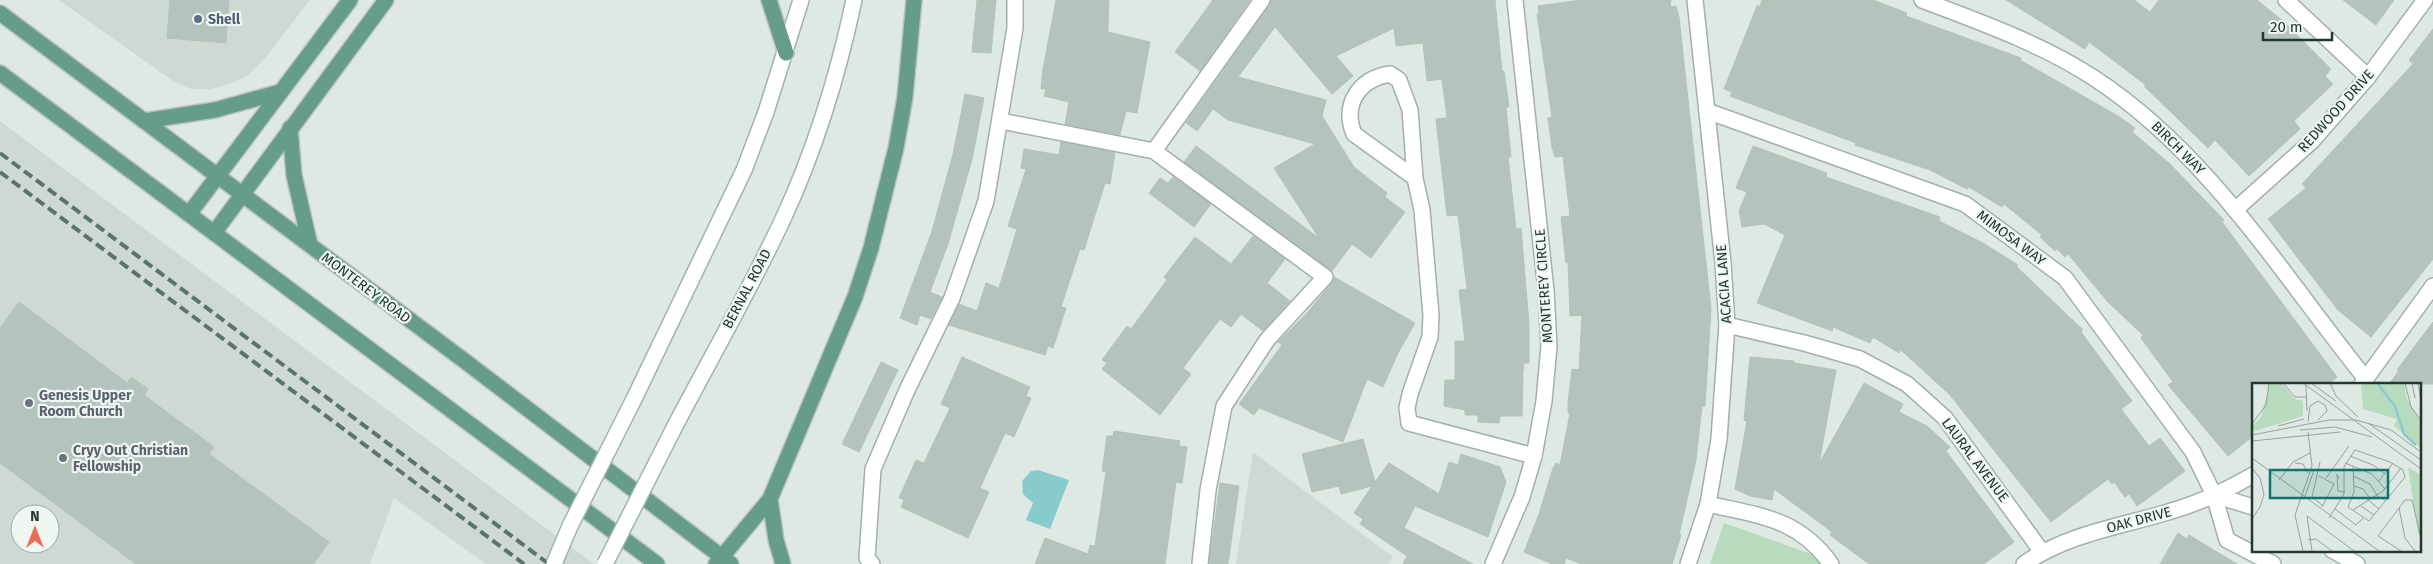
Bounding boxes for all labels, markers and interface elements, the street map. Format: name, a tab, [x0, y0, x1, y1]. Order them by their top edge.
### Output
scale bar	[2263, 10, 2332, 42]
place label: Shell	[208, 11, 241, 28]
marker: Shell	[192, 13, 204, 25]
text: 20 m	[2270, 18, 2303, 36]
street label: REDWOOD DRIVE	[2294, 66, 2378, 156]
street label: BIRCH WAY	[2148, 118, 2208, 178]
street label: MIMOSA WAY	[1973, 207, 2049, 269]
street label: MONTEREY CIRCLE	[1532, 228, 1556, 344]
street label: ACACIA LANE	[1713, 244, 1735, 324]
street label: BERNAL ROAD	[719, 246, 775, 332]
street label: MONTEREY ROAD	[318, 249, 414, 327]
inset map	[2252, 383, 2420, 552]
place label: Genesis Upper Room Church	[39, 387, 132, 420]
marker: Genesis Upper Room Church	[23, 397, 35, 409]
street label: LAURAL AVENUE	[1938, 415, 2012, 505]
place label: Cryy Out Christian Fellowship	[73, 442, 188, 475]
marker: Cryy Out Christian Fellowship	[57, 452, 69, 464]
street label: OAK DRIVE	[2105, 503, 2173, 537]
north arrow	[10, 504, 60, 554]
text: N	[30, 508, 40, 525]

